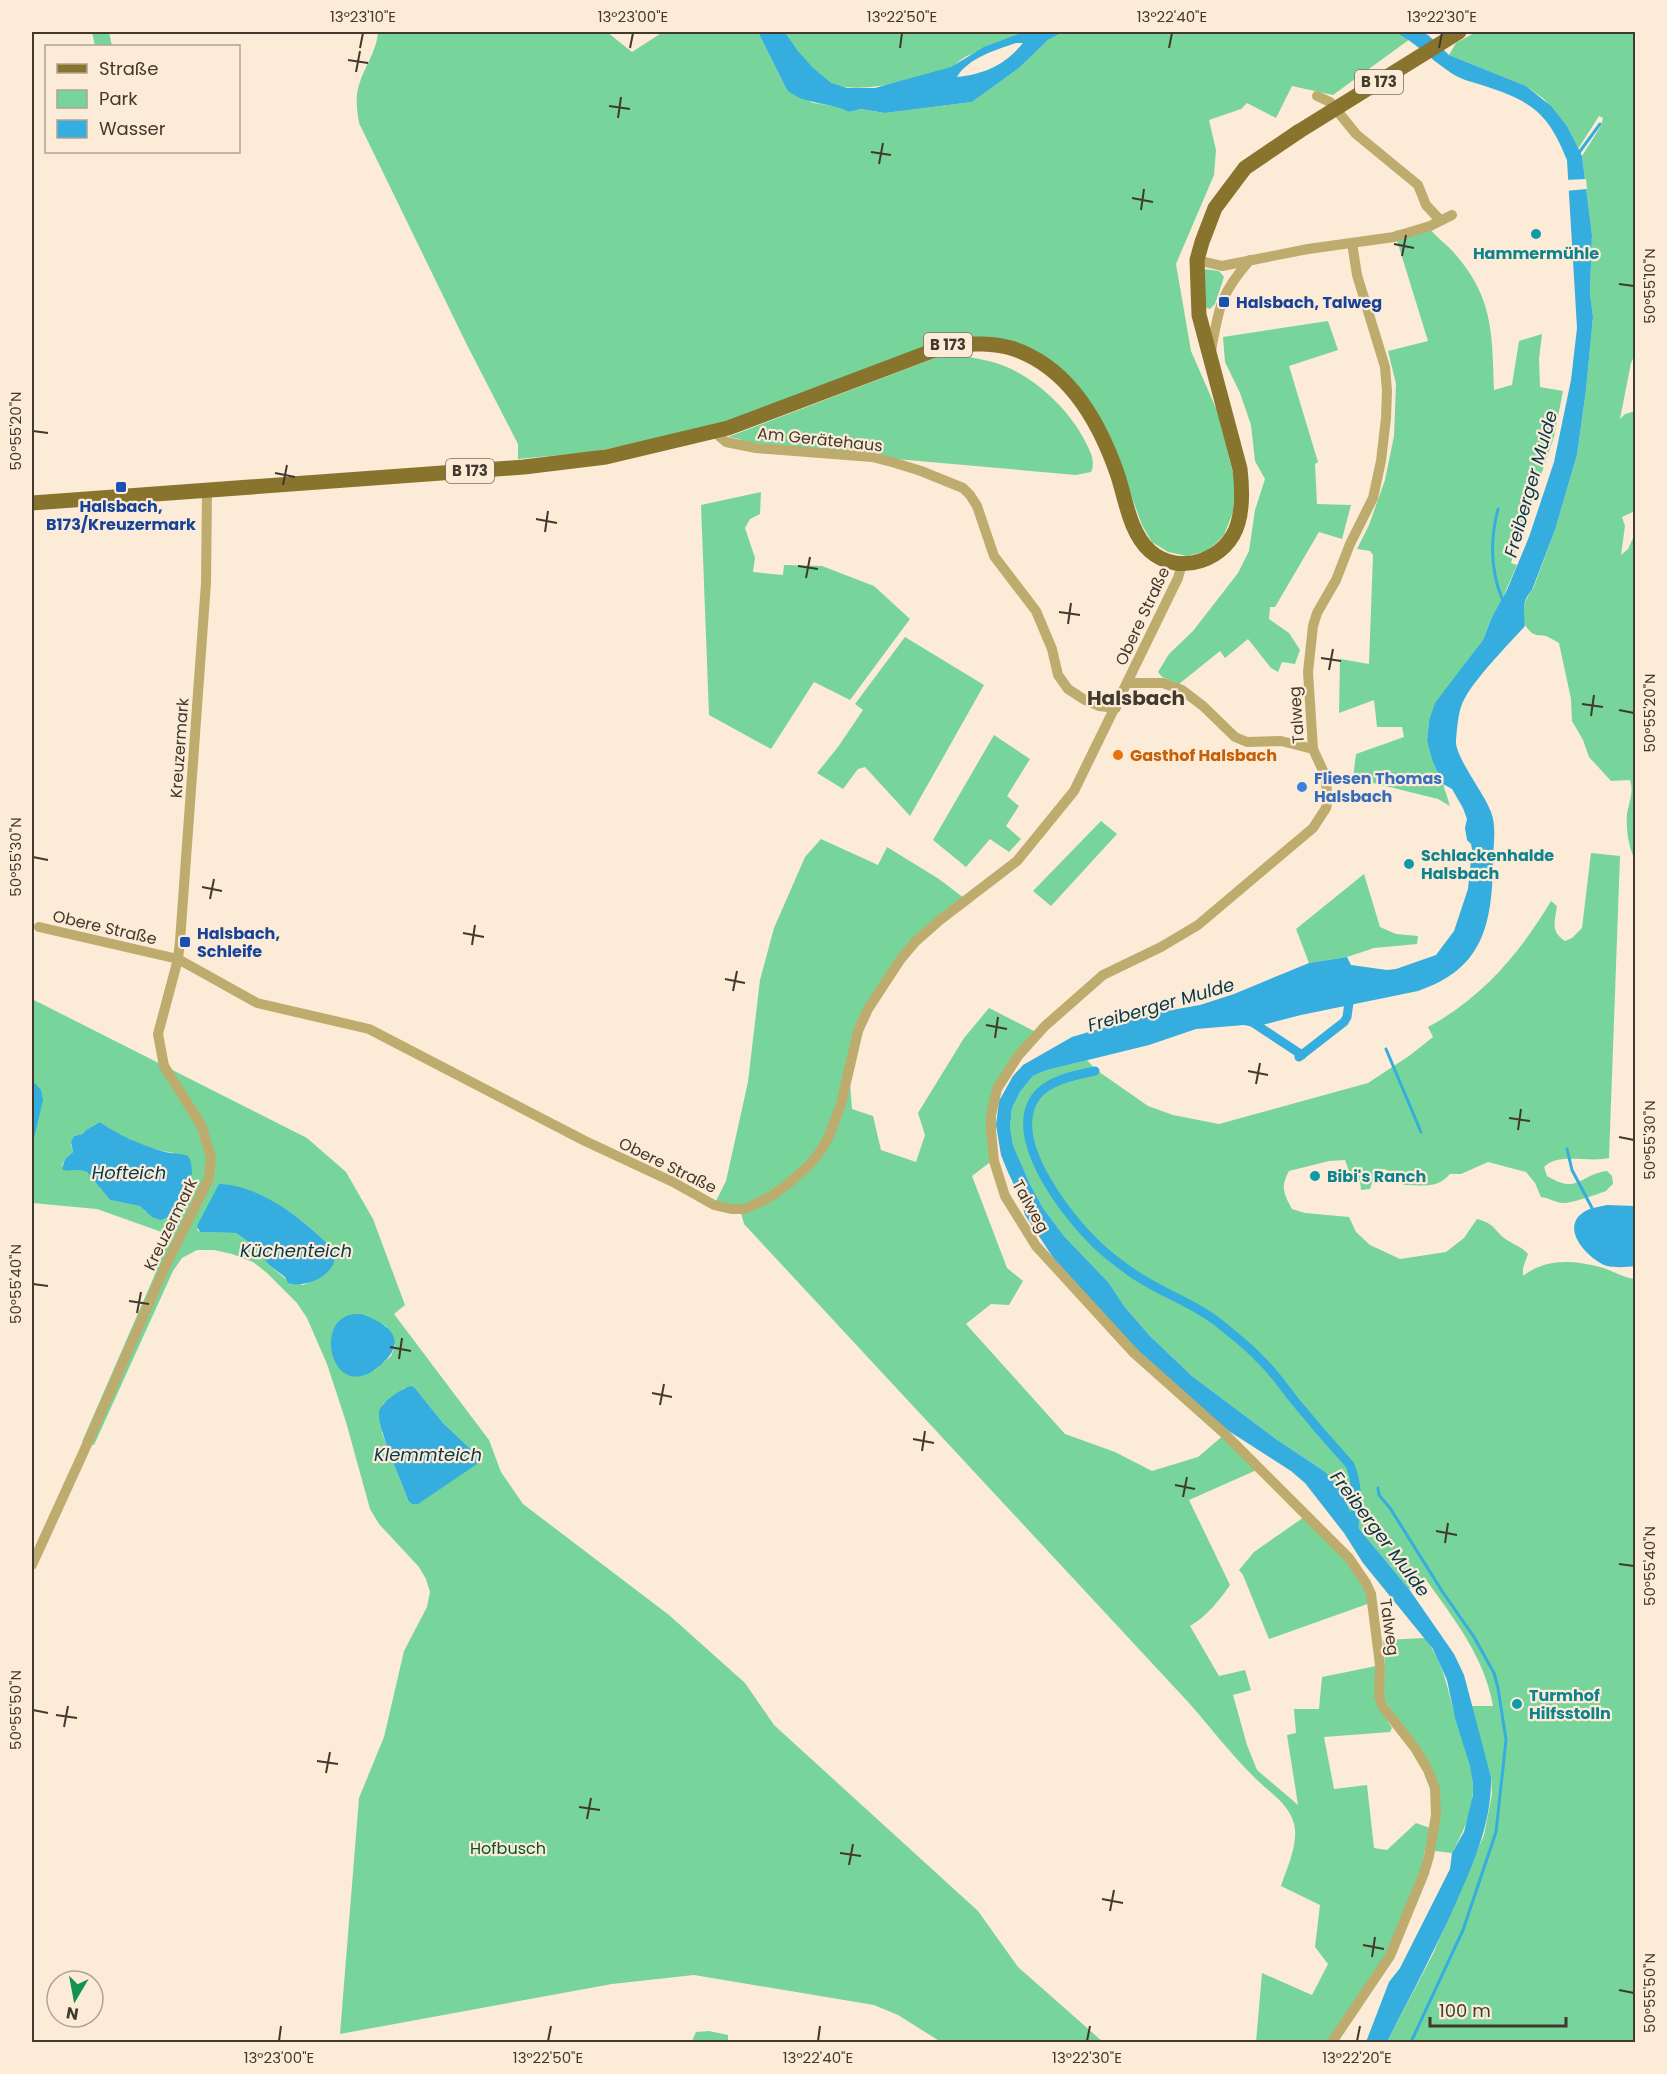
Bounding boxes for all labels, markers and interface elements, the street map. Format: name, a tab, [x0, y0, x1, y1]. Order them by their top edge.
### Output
text: 13°23'10"E	[330, 6, 396, 27]
text: 13°23'00"E	[598, 6, 668, 27]
text: 13°22'50"E	[867, 6, 937, 27]
text: 13°22'40"E	[1137, 6, 1207, 27]
text: 13°22'30"E	[1407, 6, 1477, 27]
legend	[45, 45, 240, 153]
text: Straße	[99, 56, 158, 81]
road number: B 173	[1355, 70, 1403, 94]
text: Park	[99, 86, 138, 111]
text: Wasser	[99, 116, 166, 141]
marker: Hammermühle	[1529, 227, 1543, 241]
place label: Hammermühle	[1473, 242, 1599, 265]
text: 50°55'10"N	[1639, 248, 1660, 324]
place label: Halsbach, Talweg	[1236, 291, 1382, 314]
marker: Halsbach, Talweg	[1217, 295, 1231, 309]
road number: B 173	[924, 333, 972, 357]
text: 50°55'20"N	[5, 391, 26, 471]
water label: Freiberger Mulde	[1498, 408, 1563, 560]
street label: Am Gerätehaus	[756, 421, 884, 458]
road number: B 173	[446, 459, 494, 483]
marker: Halsbach, B173/Kreuzermark	[114, 480, 128, 494]
place label: Halsbach, B173/Kreuzermark	[46, 495, 196, 536]
street label: Obere Straße	[1110, 563, 1175, 669]
text: 50°55'20"N	[1639, 673, 1660, 753]
district label: Halsbach	[1087, 684, 1185, 712]
street label: Talweg	[1283, 686, 1310, 744]
street label: Kreuzermark	[165, 696, 195, 799]
place label: Gasthof Halsbach	[1130, 744, 1277, 767]
marker: Gasthof Halsbach	[1111, 748, 1125, 762]
place label: Fliesen Thomas Halsbach	[1314, 767, 1442, 808]
marker: Fliesen Thomas Halsbach	[1295, 780, 1309, 794]
text: 50°55'30"N	[5, 817, 26, 897]
place label: Schlackenhalde Halsbach	[1421, 844, 1554, 885]
marker: Schlackenhalde Halsbach	[1402, 857, 1416, 871]
street label: Obere Straße	[51, 904, 159, 951]
place label: Halsbach, Schleife	[197, 922, 280, 963]
marker: Halsbach, Schleife	[178, 935, 192, 949]
water label: Freiberger Mulde	[1085, 972, 1237, 1037]
text: 50°55'30"N	[1639, 1100, 1660, 1180]
street label: Obere Straße	[615, 1132, 721, 1199]
water label: Hofteich	[92, 1160, 166, 1185]
place label: Bibi's Ranch	[1327, 1165, 1426, 1188]
marker: Bibi's Ranch	[1308, 1169, 1322, 1183]
street label: Kreuzermark	[138, 1173, 203, 1274]
street label: Talweg	[1007, 1176, 1055, 1237]
water label: Küchenteich	[240, 1238, 352, 1263]
text: 50°55'40"N	[5, 1244, 26, 1324]
water label: Klemmteich	[374, 1442, 482, 1467]
water label: Freiberger Mulde	[1325, 1466, 1436, 1602]
text: 50°55'40"N	[1639, 1526, 1660, 1606]
street label: Talweg	[1374, 1597, 1405, 1657]
text: 50°55'50"N	[5, 1670, 26, 1750]
place label: Turmhof Hilfsstolln	[1529, 1684, 1611, 1725]
marker: Turmhof Hilfsstolln	[1510, 1697, 1524, 1711]
park label: Hofbusch	[470, 1837, 546, 1860]
text: 50°55'50"N	[1639, 1953, 1660, 2033]
north arrow	[45, 1969, 105, 2029]
scale bar	[1430, 1990, 1566, 2028]
text: 100 m	[1439, 1998, 1491, 2023]
text: N	[65, 2001, 80, 2026]
text: 13°23'00"E	[244, 2047, 314, 2068]
text: 13°22'50"E	[513, 2047, 583, 2068]
text: 13°22'40"E	[783, 2047, 853, 2068]
text: 13°22'30"E	[1052, 2047, 1122, 2068]
text: 13°22'20"E	[1322, 2047, 1392, 2068]

